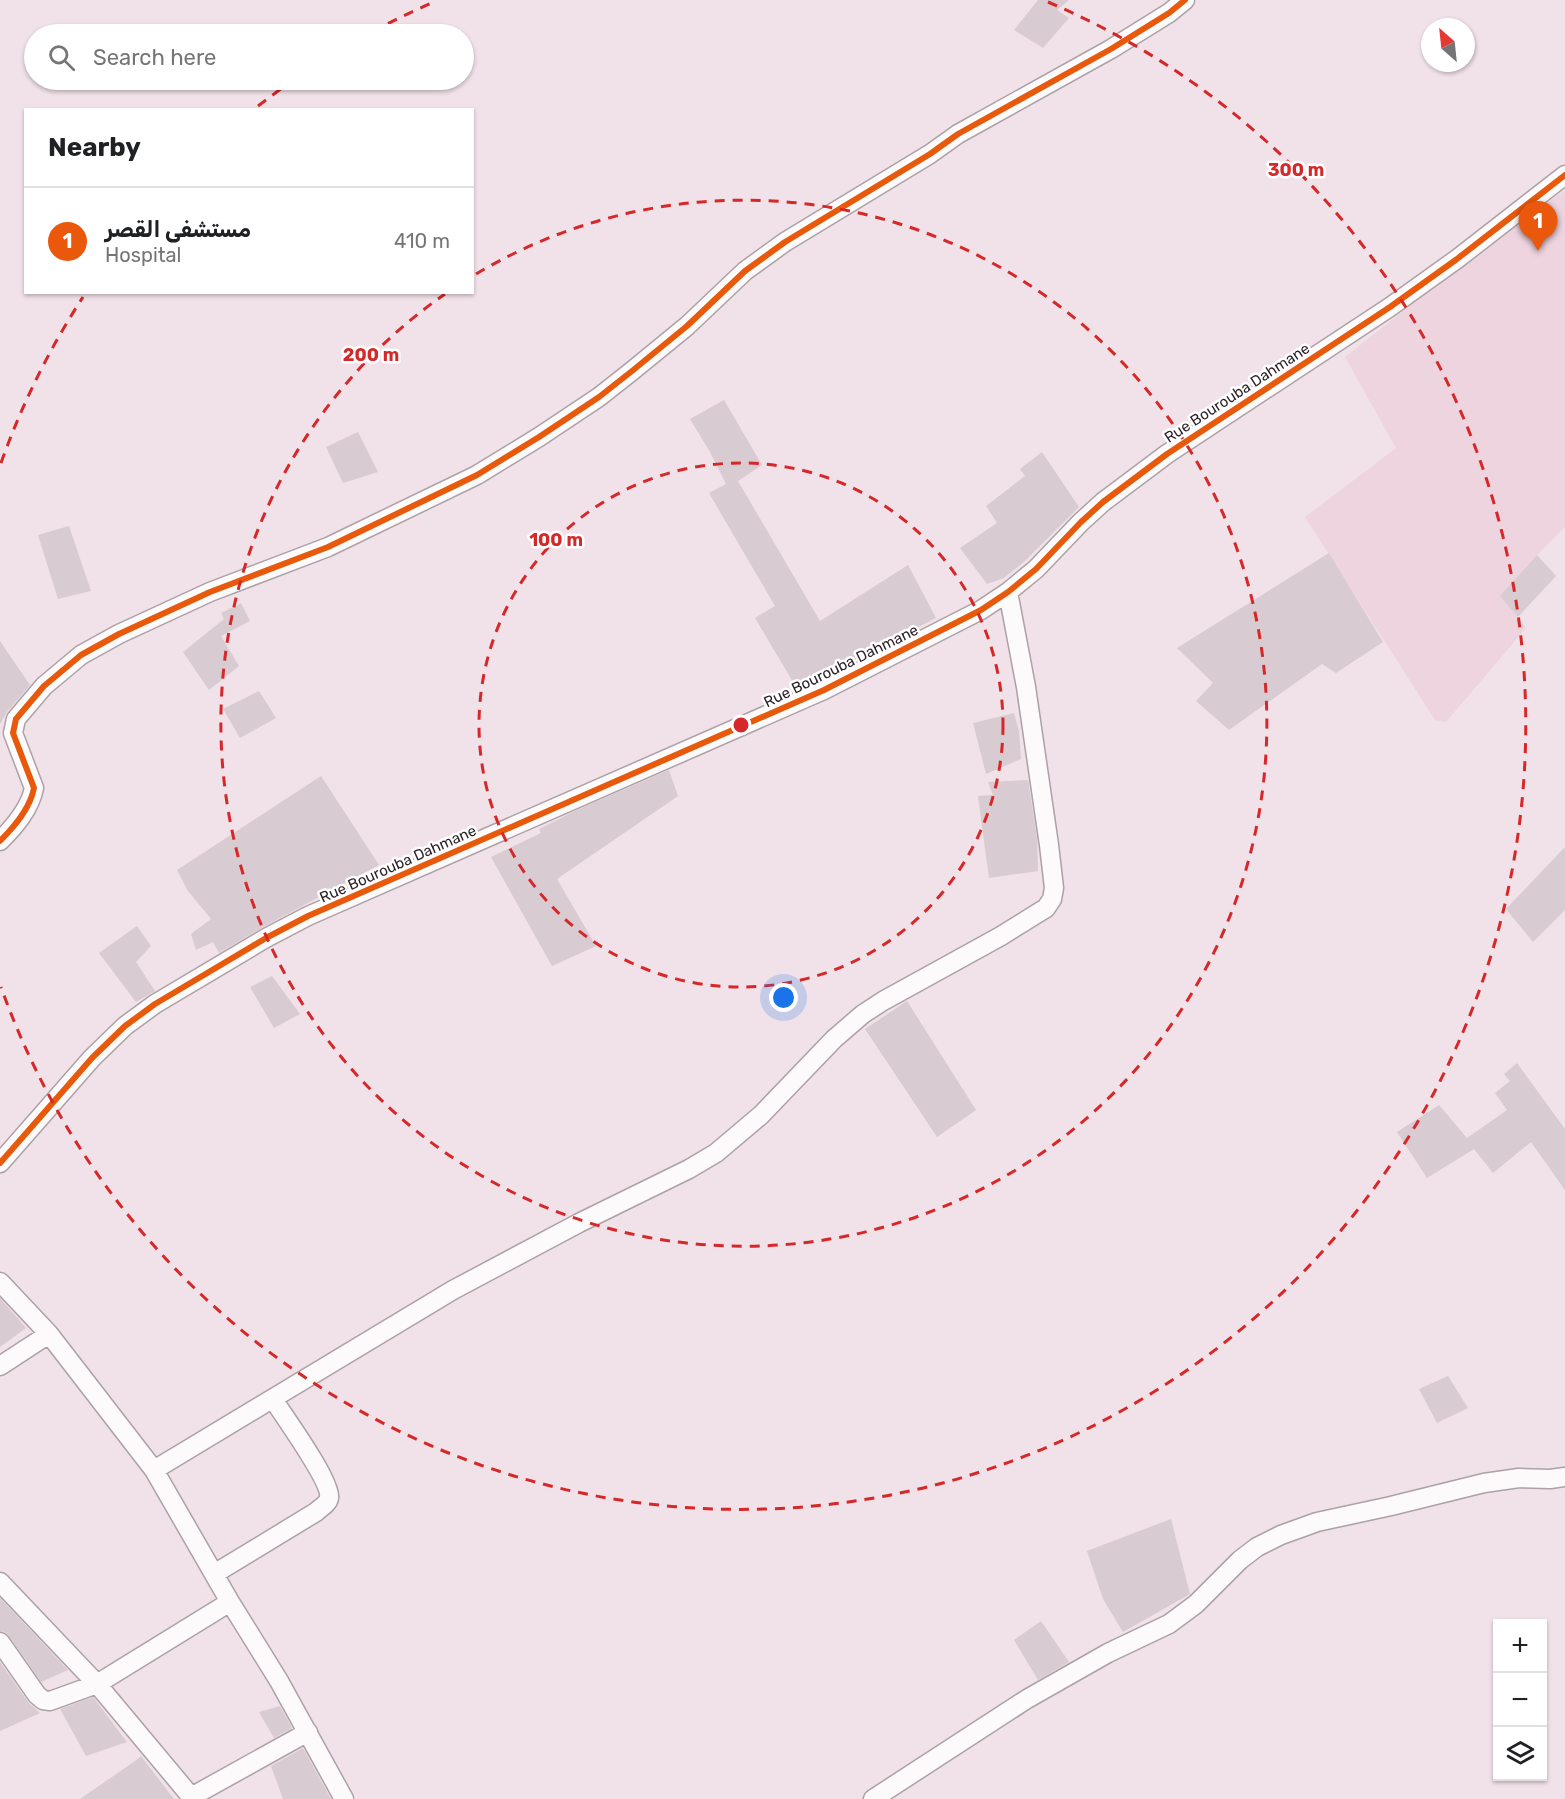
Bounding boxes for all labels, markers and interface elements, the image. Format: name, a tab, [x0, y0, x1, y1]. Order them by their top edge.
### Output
north arrow	[1421, 18, 1475, 72]
search box	[24, 24, 474, 90]
icon: search	[45, 41, 78, 74]
text: Search here	[93, 44, 216, 71]
text: Nearby	[48, 132, 141, 163]
text: 300 m	[1268, 159, 1324, 181]
pin: 1	[1518, 202, 1558, 251]
text: مستشفى القصر	[105, 216, 251, 243]
text: 1	[63, 229, 72, 253]
text: 410 m	[394, 229, 450, 253]
text: Hospital	[105, 243, 181, 267]
street label: Rue Bourouba Dahmane	[1161, 339, 1313, 447]
text: 200 m	[343, 344, 399, 366]
text: 100 m	[529, 529, 583, 551]
street label: Rue Bourouba Dahmane	[761, 621, 921, 711]
centre of rings	[731, 715, 751, 735]
street label: Rue Bourouba Dahmane	[317, 821, 479, 907]
your location	[769, 983, 798, 1012]
map controls	[1493, 1619, 1547, 1781]
button: +	[1493, 1619, 1547, 1673]
button: −	[1493, 1673, 1547, 1727]
button: layers	[1493, 1727, 1547, 1781]

